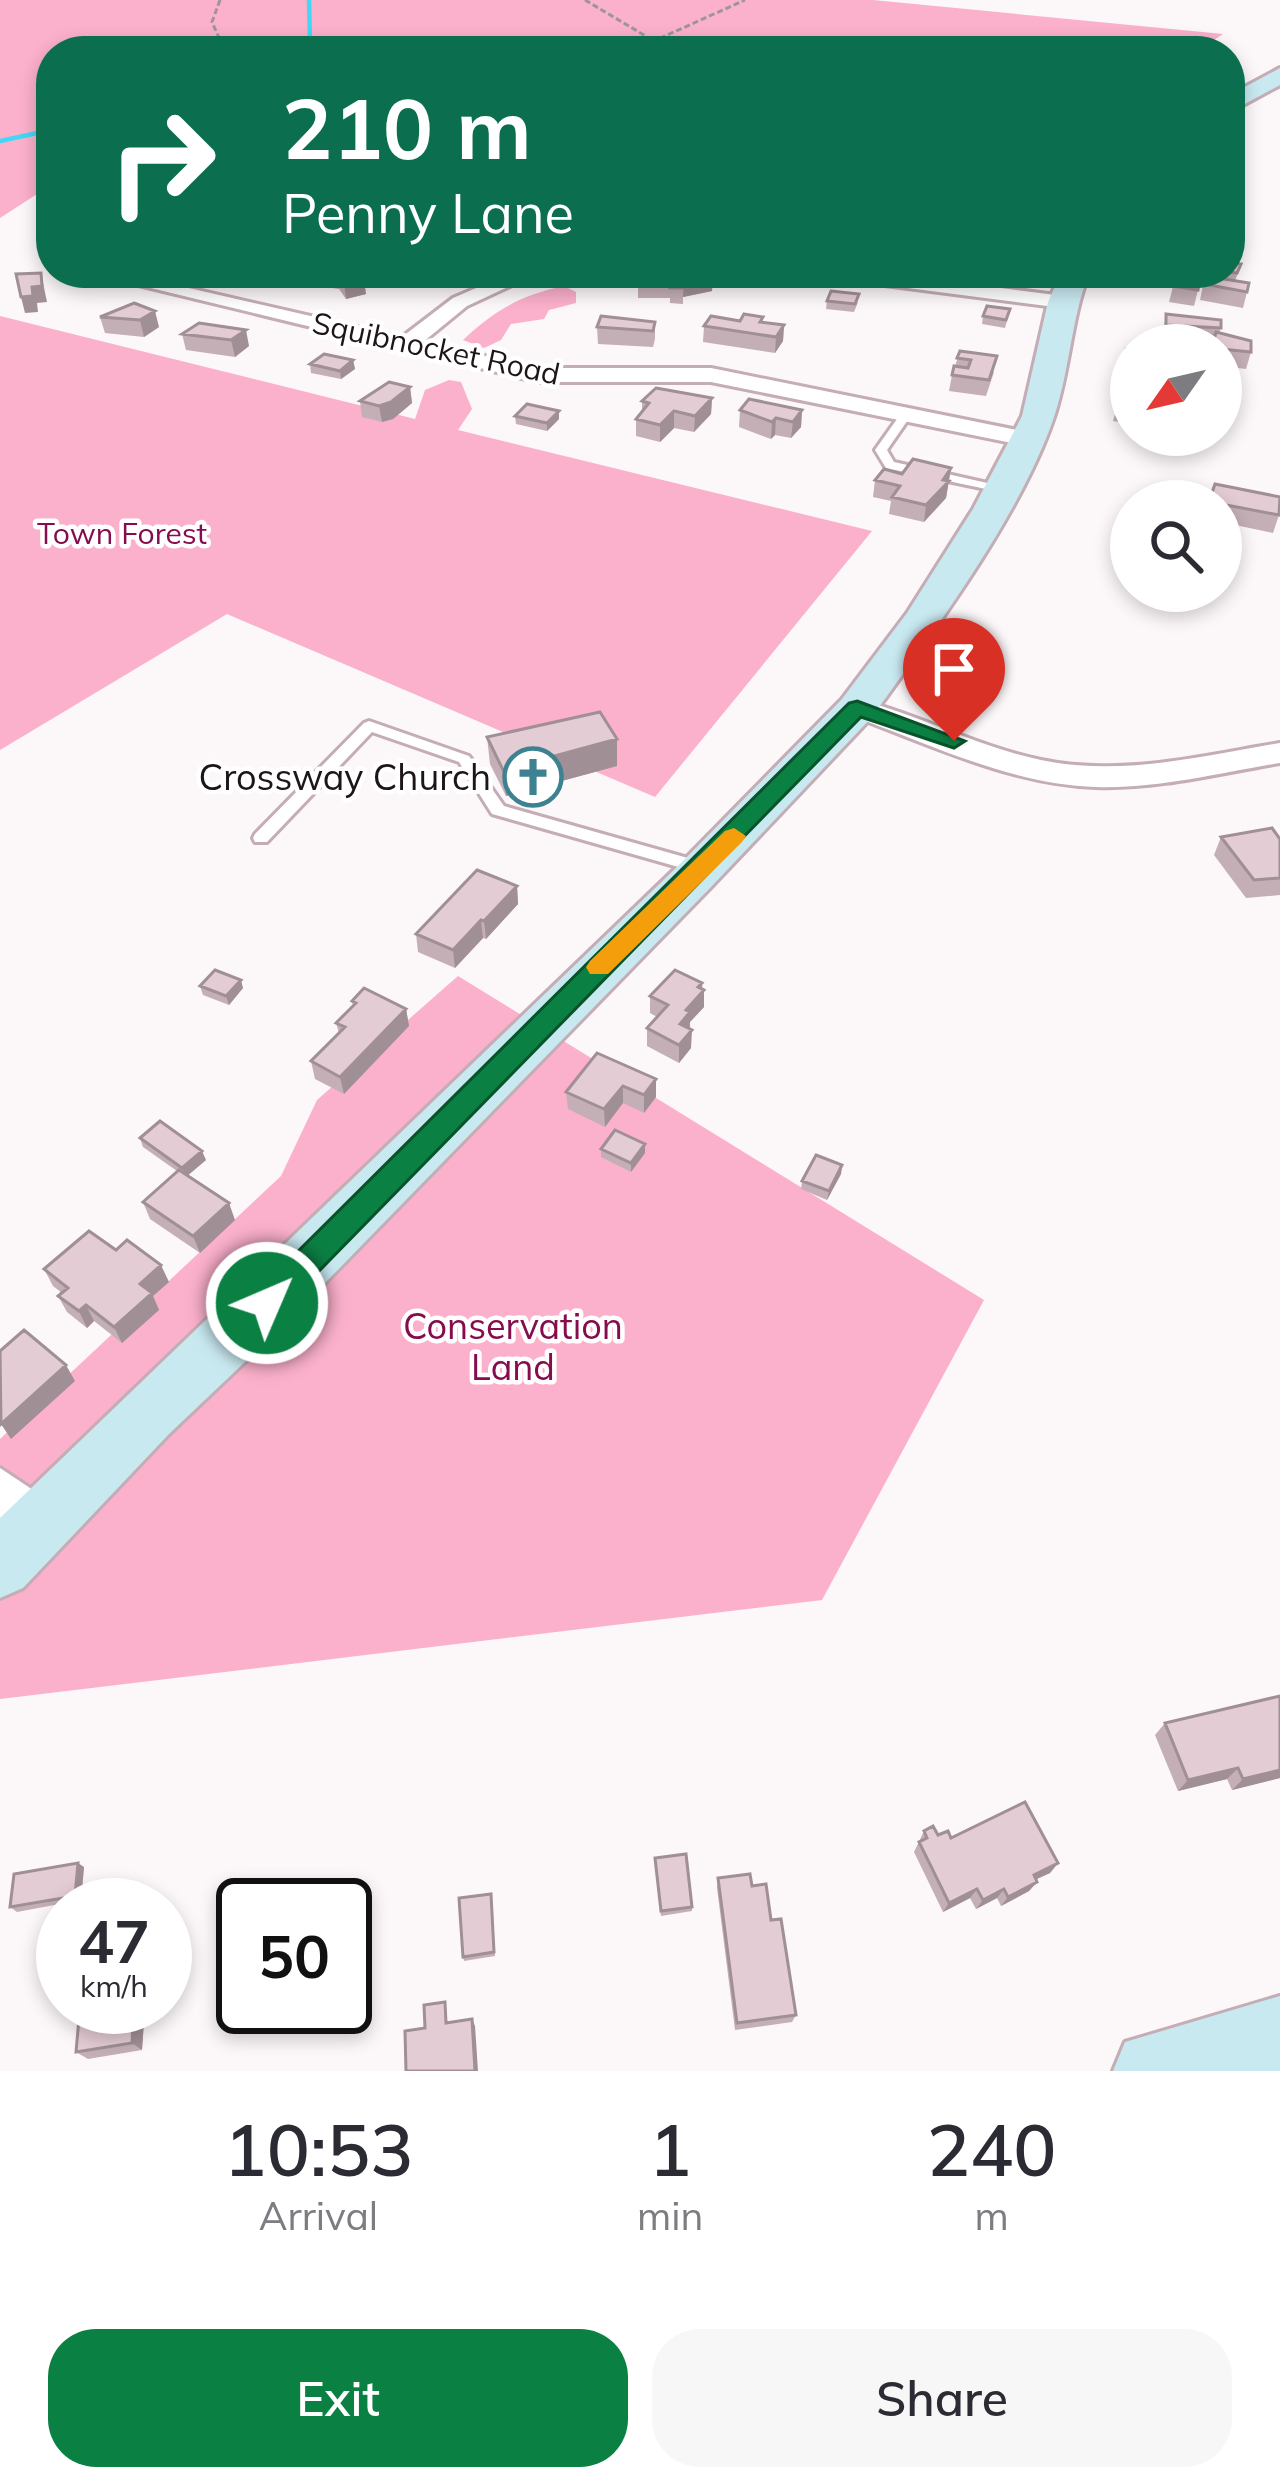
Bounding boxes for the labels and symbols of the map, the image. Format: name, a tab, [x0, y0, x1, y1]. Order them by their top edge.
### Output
street label: Squibnocket Road	[309, 303, 563, 393]
north arrow	[1110, 324, 1242, 456]
park label: Town Forest	[37, 514, 207, 552]
pin	[903, 618, 1005, 741]
church icon: Crossway Church	[502, 746, 564, 808]
place label: Crossway Church	[199, 754, 491, 799]
position arrow	[204, 1240, 330, 1366]
park label: Conservation Land	[403, 1303, 623, 1389]
speed limit sign: 50	[216, 1878, 372, 2034]

